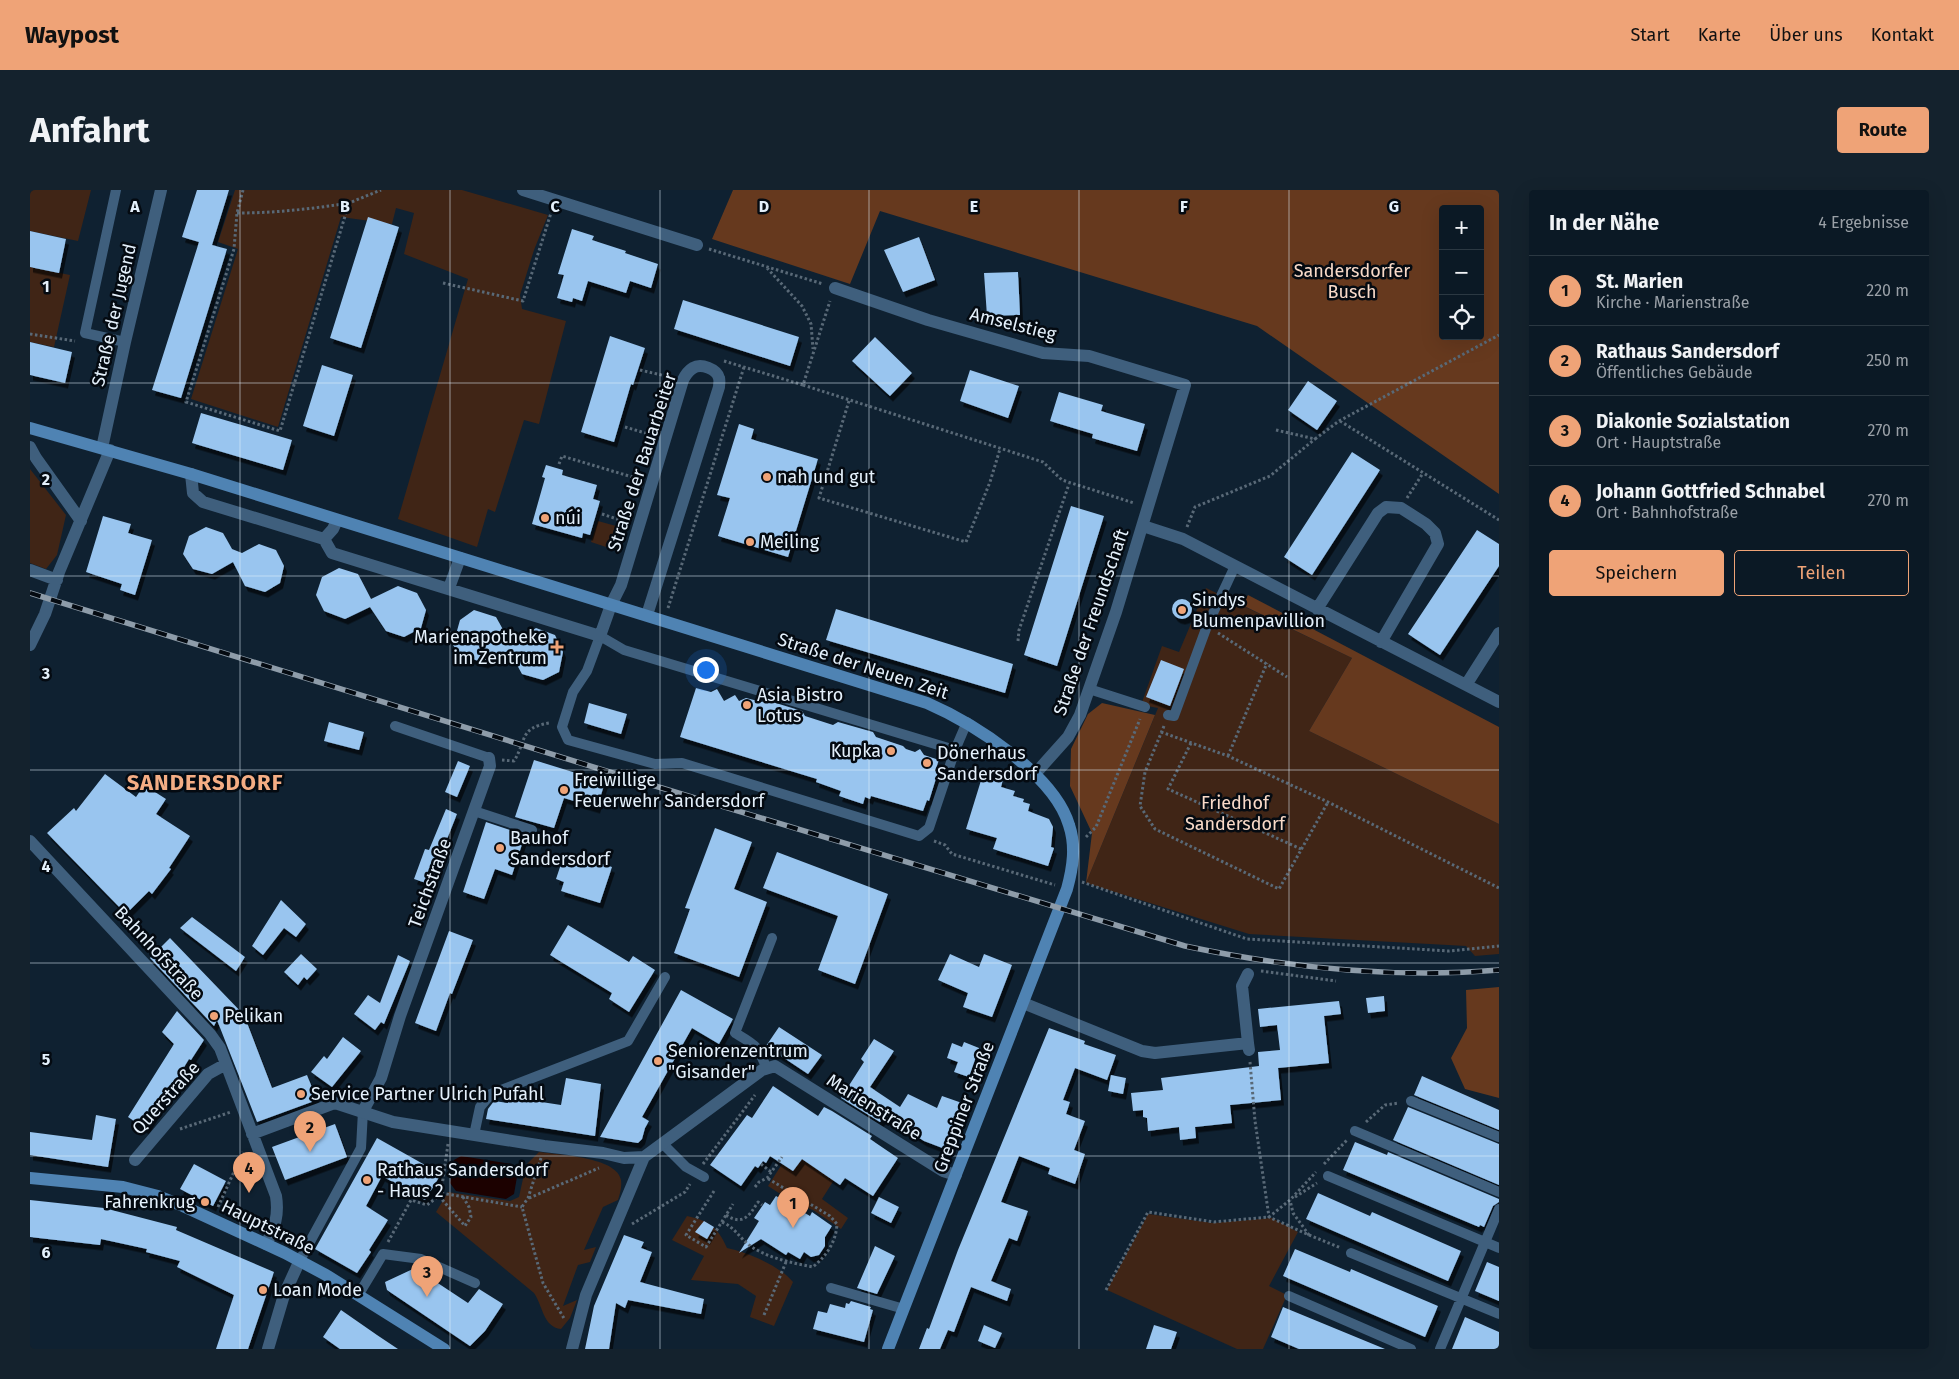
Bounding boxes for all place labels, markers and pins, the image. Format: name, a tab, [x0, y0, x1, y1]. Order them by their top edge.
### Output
place label: nah und gut	[777, 466, 876, 488]
marker: nah und gut	[761, 471, 773, 483]
place label: núi	[555, 507, 581, 529]
marker: núi	[539, 512, 551, 524]
place label: Meiling	[760, 531, 820, 553]
marker: Meiling	[744, 536, 756, 548]
place label: Sindys Blumenpavillion	[1192, 589, 1325, 632]
marker: Sindys Blumenpavillion	[1176, 604, 1188, 616]
place label: Marienapotheke im Zentrum	[414, 626, 547, 669]
marker: Marienapotheke im Zentrum	[551, 641, 563, 653]
place label: Asia Bistro Lotus	[757, 684, 843, 727]
marker: Asia Bistro Lotus	[741, 699, 753, 711]
place label: Kupka	[831, 740, 881, 762]
place label: Dönerhaus Sandersdorf	[937, 742, 1039, 785]
marker: Kupka	[885, 745, 897, 757]
marker: Dönerhaus Sandersdorf	[921, 757, 933, 769]
place label: Freiwillige Feuerwehr Sandersdorf	[574, 769, 766, 812]
marker: Freiwillige Feuerwehr Sandersdorf	[558, 784, 570, 796]
place label: Bauhof Sandersdorf	[510, 827, 612, 870]
marker: Bauhof Sandersdorf	[494, 842, 506, 854]
place label: Pelikan	[224, 1005, 283, 1027]
marker: Pelikan	[208, 1010, 220, 1022]
place label: Seniorenzentrum "Gisander"	[668, 1040, 808, 1083]
marker: Seniorenzentrum "Gisander"	[652, 1055, 664, 1067]
place label: Service Partner Ulrich Pufahl	[311, 1083, 544, 1105]
marker: Service Partner Ulrich Pufahl	[295, 1088, 307, 1100]
pin: 2	[294, 1111, 326, 1152]
pin: 4	[233, 1152, 265, 1193]
place label: Rathaus Sandersdorf - Haus 2	[377, 1159, 550, 1202]
marker: Rathaus Sandersdorf - Haus 2	[361, 1174, 373, 1186]
pin: 1	[777, 1187, 809, 1228]
place label: Fahrenkrug	[104, 1191, 196, 1213]
marker: Fahrenkrug	[199, 1196, 211, 1208]
pin: 3	[411, 1256, 443, 1297]
place label: Loan Mode	[273, 1279, 362, 1301]
marker: Loan Mode	[257, 1284, 269, 1296]

